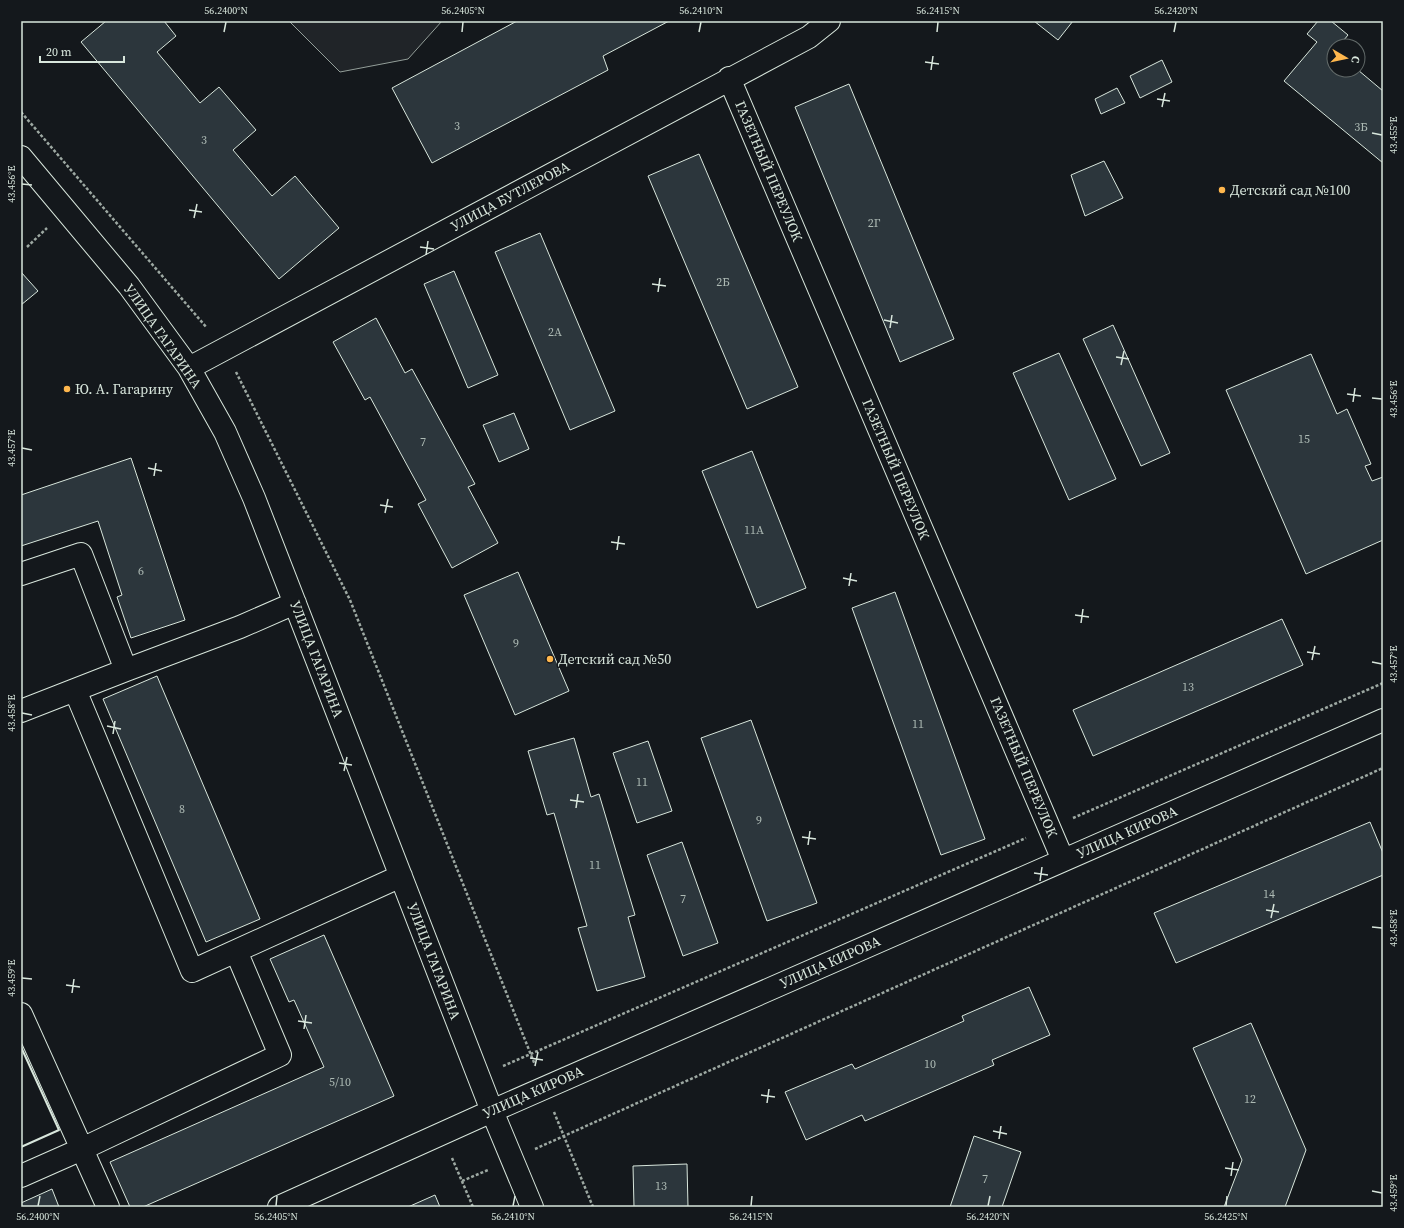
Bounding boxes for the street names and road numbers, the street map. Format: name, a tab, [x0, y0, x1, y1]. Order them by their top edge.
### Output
street label: ГАЗЕТНЫЙ ПЕРЕУЛОК	[730, 98, 808, 245]
street label: УЛИЦА БУТЛЕРОВА	[447, 156, 574, 236]
street label: УЛИЦА ГАГАРИНА	[119, 280, 207, 393]
street label: ГАЗЕТНЫЙ ПЕРЕУЛОК	[857, 396, 935, 543]
street label: УЛИЦА ГАГАРИНА	[285, 598, 349, 721]
street label: ГАЗЕТНЫЙ ПЕРЕУЛОК	[985, 694, 1063, 841]
street label: УЛИЦА КИРОВА	[1074, 801, 1181, 863]
street label: УЛИЦА ГАГАРИНА	[402, 900, 466, 1023]
street label: УЛИЦА КИРОВА	[777, 931, 884, 993]
street label: УЛИЦА КИРОВА	[480, 1061, 587, 1123]

